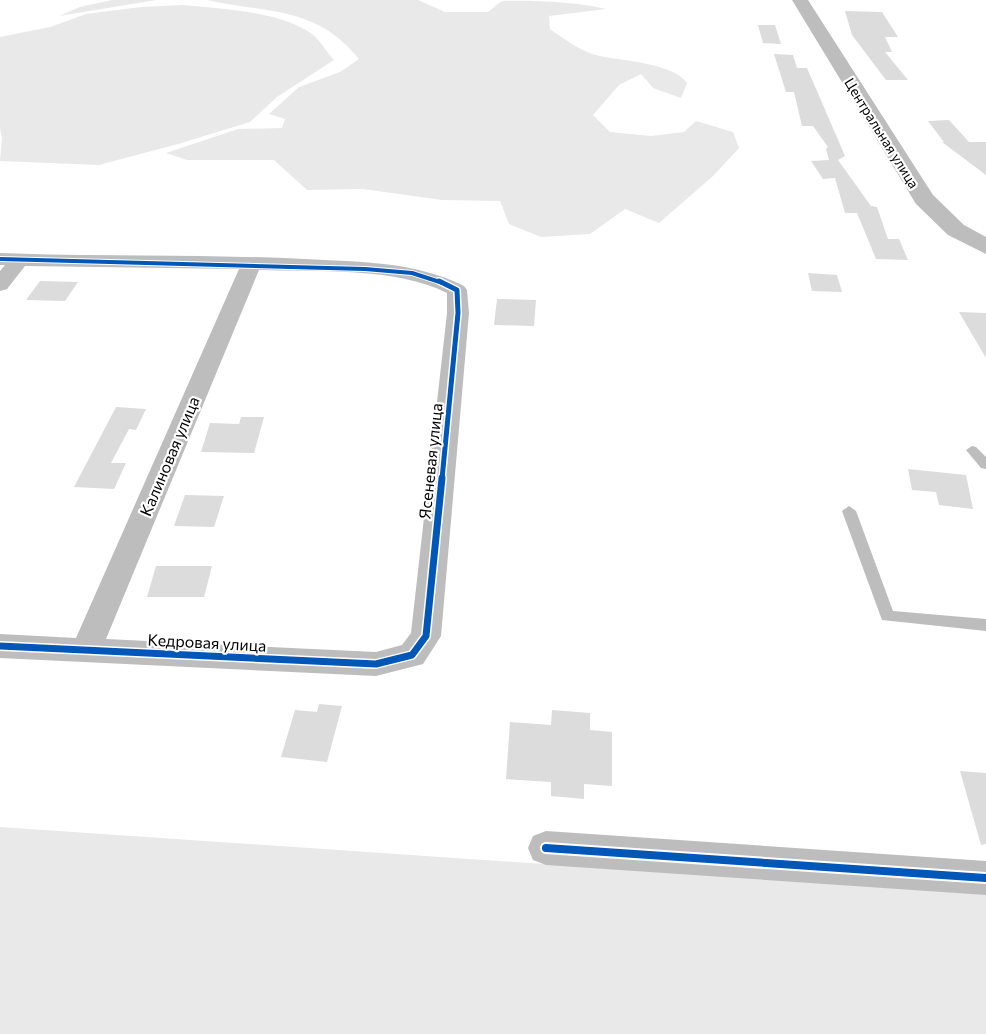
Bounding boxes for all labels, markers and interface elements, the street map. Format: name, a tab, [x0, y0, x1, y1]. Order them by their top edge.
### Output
street label: Центральная улица	[841, 75, 923, 191]
street label: Калиновая улица	[135, 393, 203, 519]
street label: Ясеневая улица	[414, 402, 446, 520]
street label: Кедровая улица	[147, 629, 267, 655]

